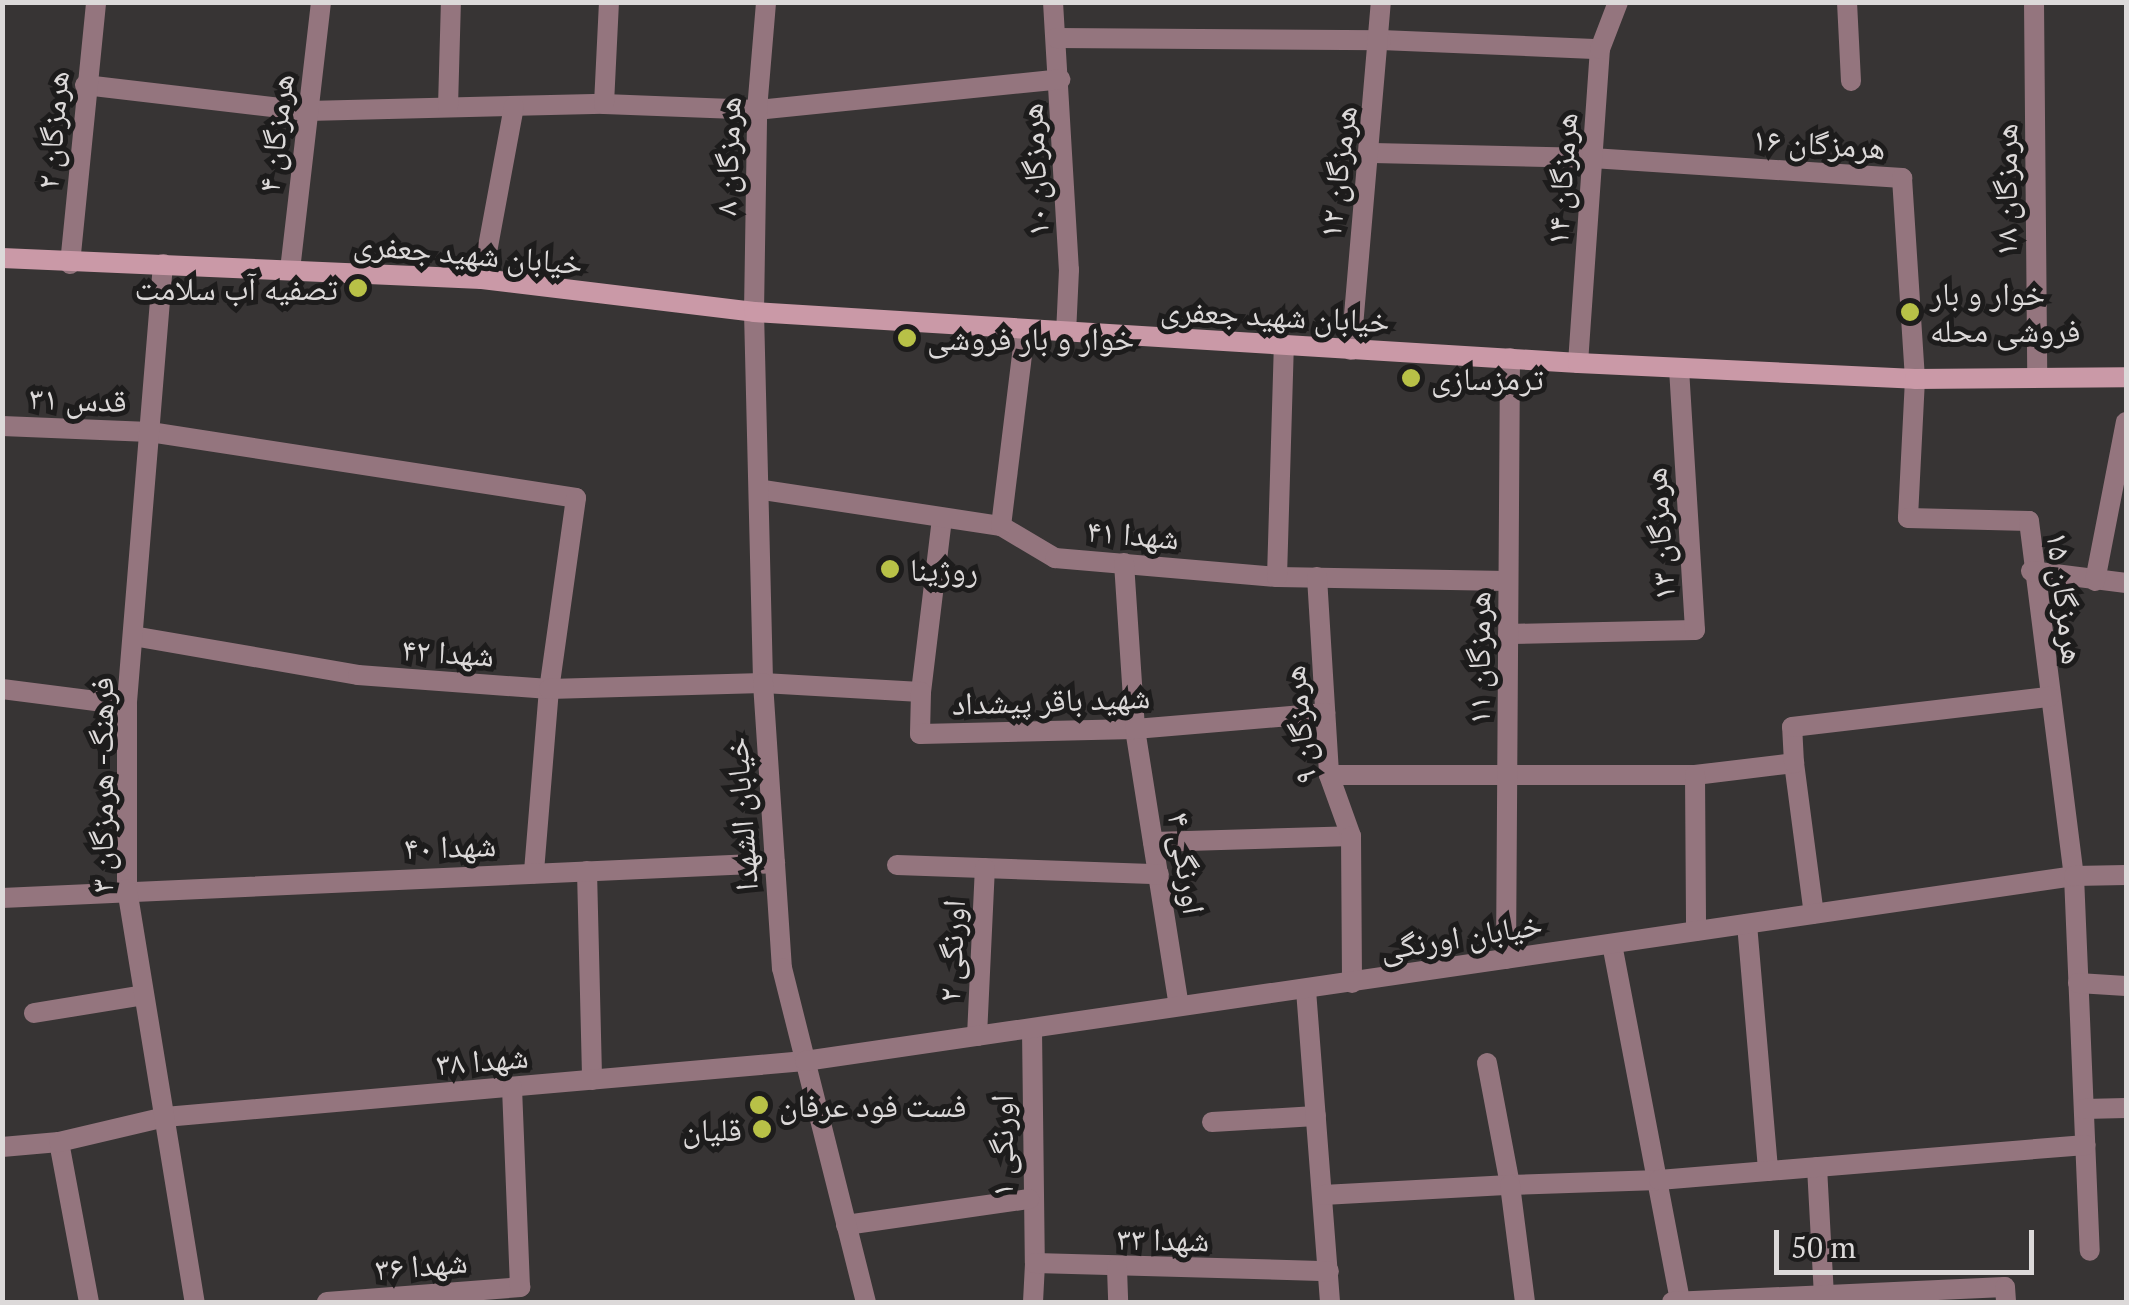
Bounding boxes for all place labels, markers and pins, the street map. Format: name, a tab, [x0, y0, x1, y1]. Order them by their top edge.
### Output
place label: تصفیه آب سلامت	[135, 269, 338, 307]
place label: خوار و بار فروشی محله	[1930, 275, 2080, 350]
marker: تصفیه آب سلامت	[347, 277, 369, 299]
marker: خوار و بار فروشی محله	[1899, 301, 1921, 323]
place label: خوار و بار فروشی	[927, 319, 1134, 357]
marker: خوار و بار فروشی	[896, 327, 918, 349]
place label: ترمزسازی	[1431, 359, 1544, 397]
marker: ترمزسازی	[1400, 367, 1422, 389]
place label: روژینا	[910, 550, 978, 588]
marker: روژینا	[879, 558, 901, 580]
place label: فست فود عرفان	[779, 1086, 966, 1124]
marker: فست فود عرفان	[748, 1094, 770, 1116]
place label: قلیان	[682, 1110, 742, 1148]
marker: قلیان	[751, 1118, 773, 1140]

